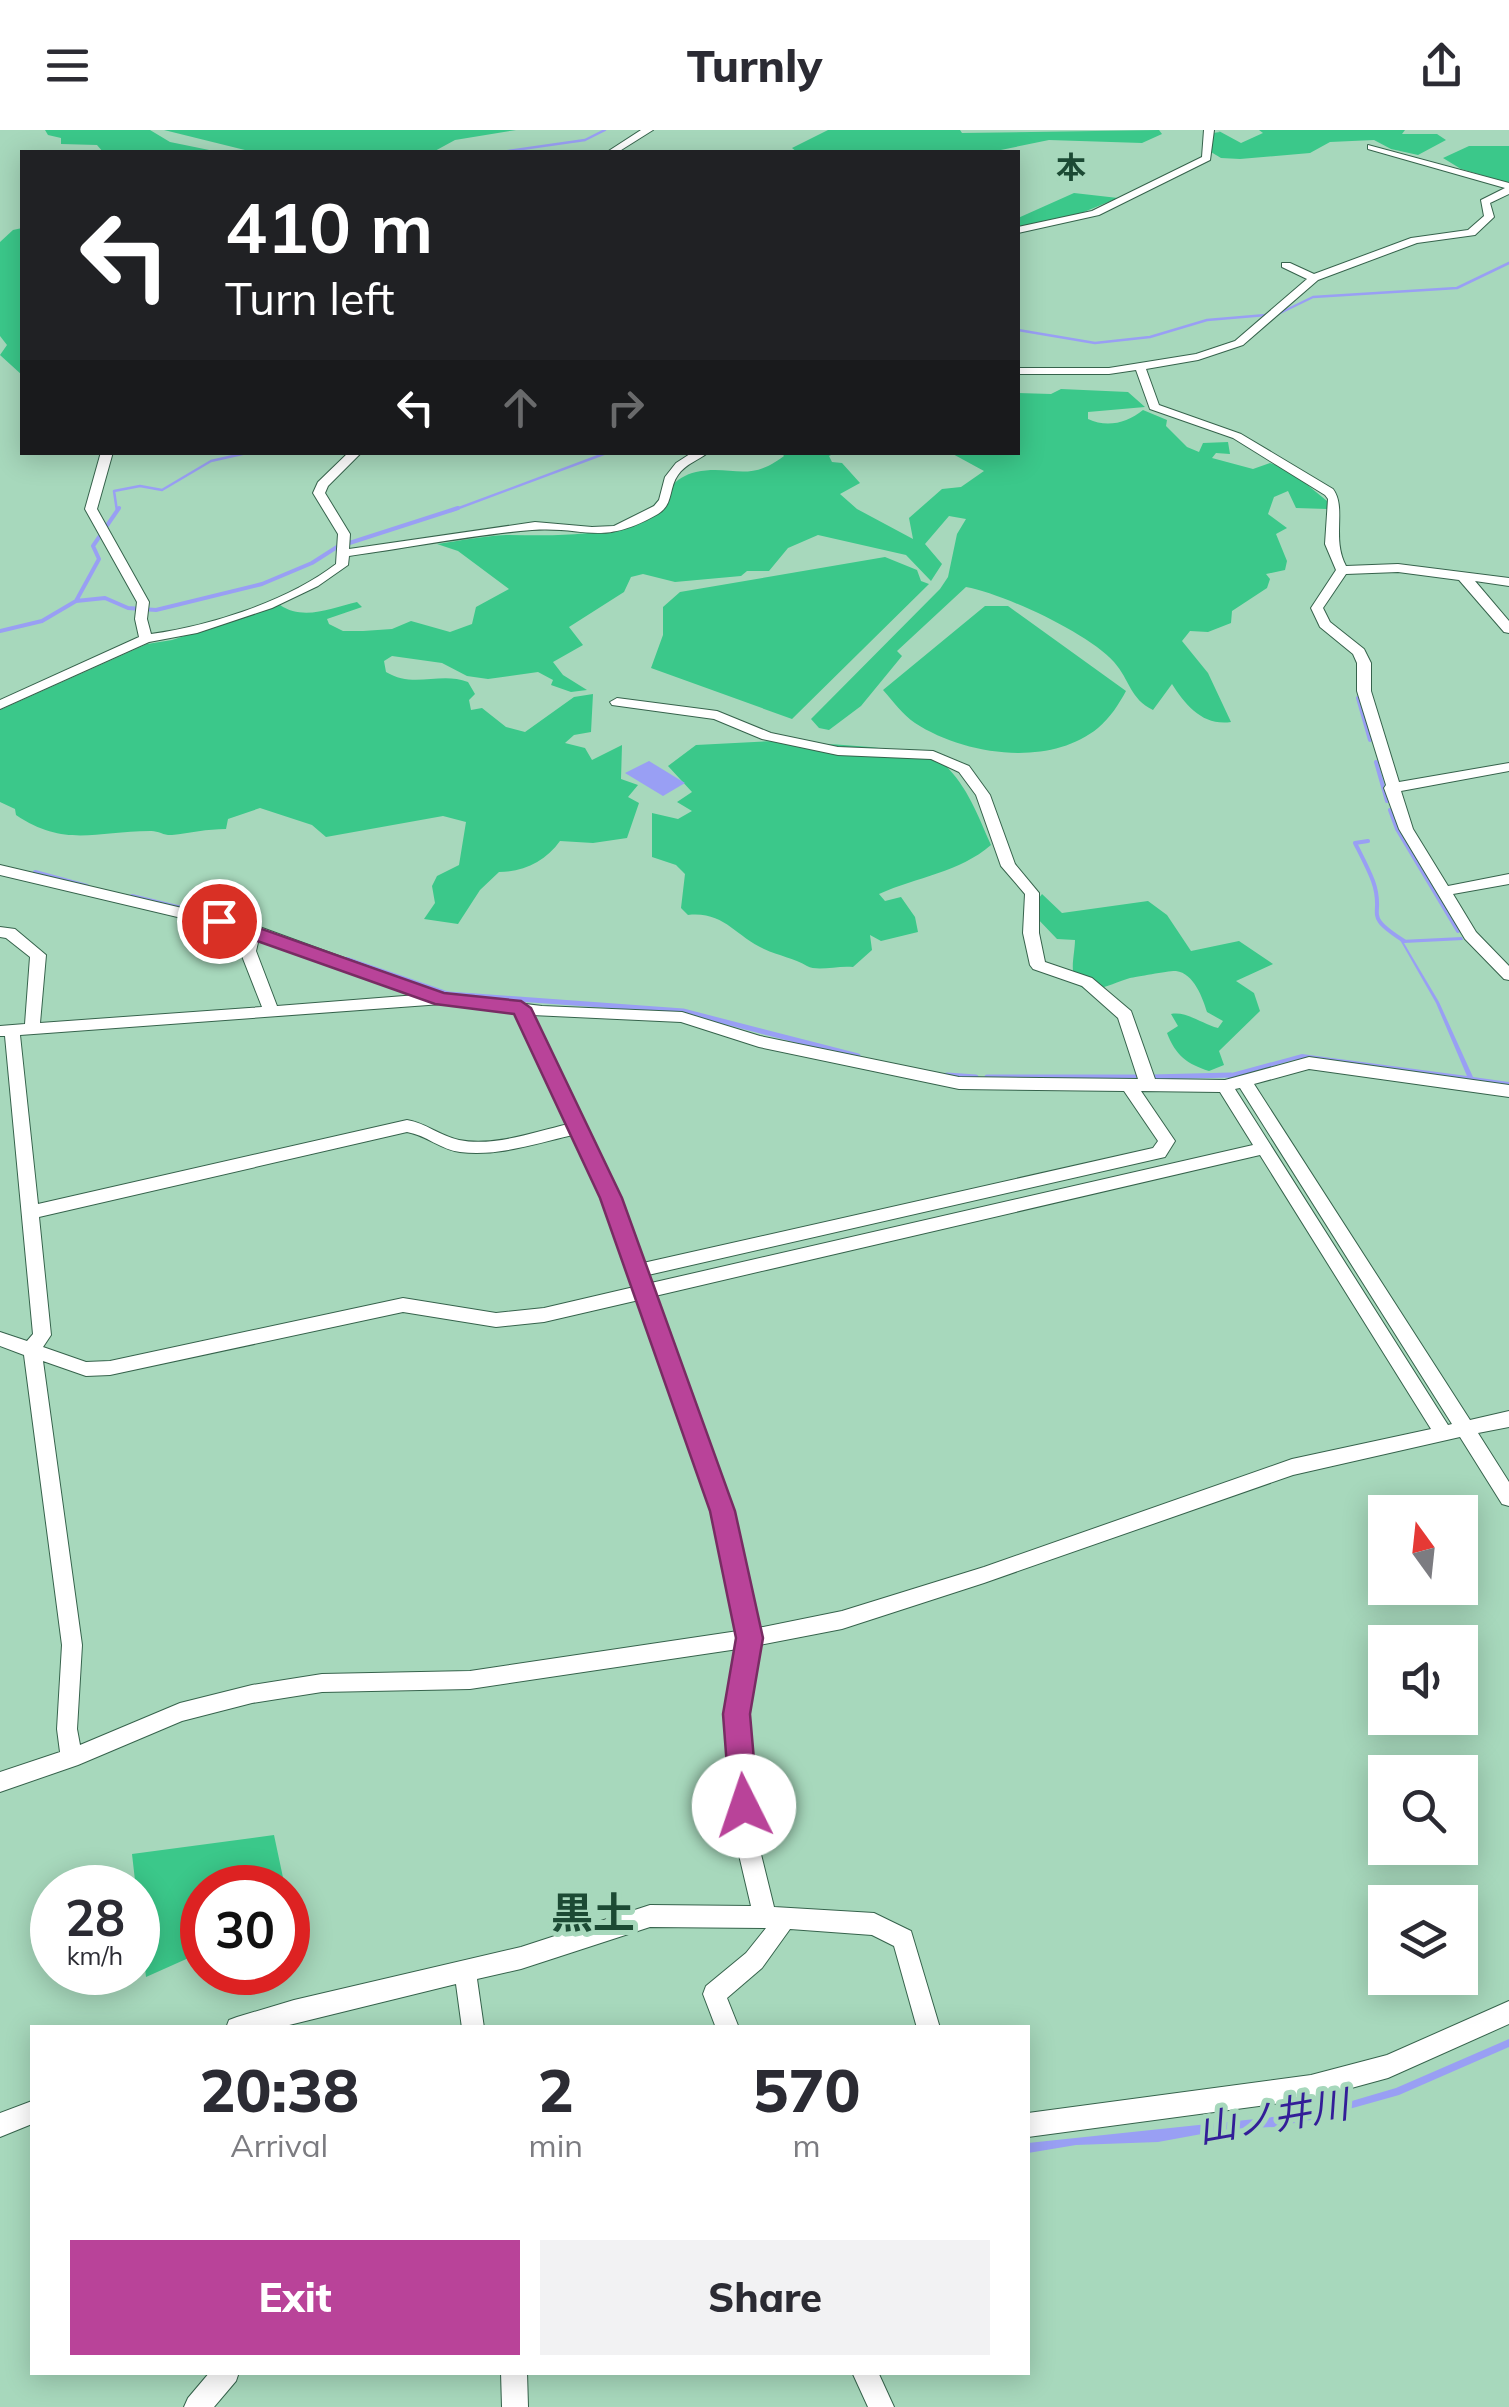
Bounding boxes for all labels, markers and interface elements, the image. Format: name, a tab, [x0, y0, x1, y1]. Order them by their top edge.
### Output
text: Turnly	[687, 37, 822, 93]
icon: menu	[40, 38, 95, 93]
icon: share	[1414, 38, 1469, 93]
district label: 本	[1056, 148, 1086, 186]
text: 410 m	[225, 183, 433, 271]
icon: left	[60, 190, 190, 320]
text: Turn left	[225, 270, 394, 326]
icon: left	[388, 380, 443, 435]
icon: ahead	[493, 380, 548, 435]
icon: right	[598, 380, 653, 435]
pin	[177, 879, 262, 964]
icon: arrive	[192, 894, 247, 949]
north arrow	[1368, 1495, 1478, 1605]
map controls	[1368, 1495, 1478, 1995]
button: sound	[1368, 1625, 1478, 1735]
position arrow	[692, 1754, 796, 1858]
button: search	[1368, 1755, 1478, 1865]
speed limit sign: 30	[180, 1865, 310, 1995]
button: layers	[1368, 1885, 1478, 1995]
text: 28	[65, 1886, 125, 1949]
district label: 黒土	[551, 1886, 635, 1939]
text: km/h	[67, 1940, 123, 1971]
text: 20:38	[199, 2052, 359, 2127]
text: 2	[538, 2052, 574, 2127]
text: 570	[752, 2052, 860, 2127]
water label: 山ノ井川	[1194, 2078, 1356, 2153]
text: Arrival	[230, 2125, 328, 2165]
text: min	[529, 2125, 583, 2165]
text: m	[792, 2125, 821, 2165]
button: Exit	[70, 2240, 520, 2355]
button: Share	[540, 2240, 990, 2355]

